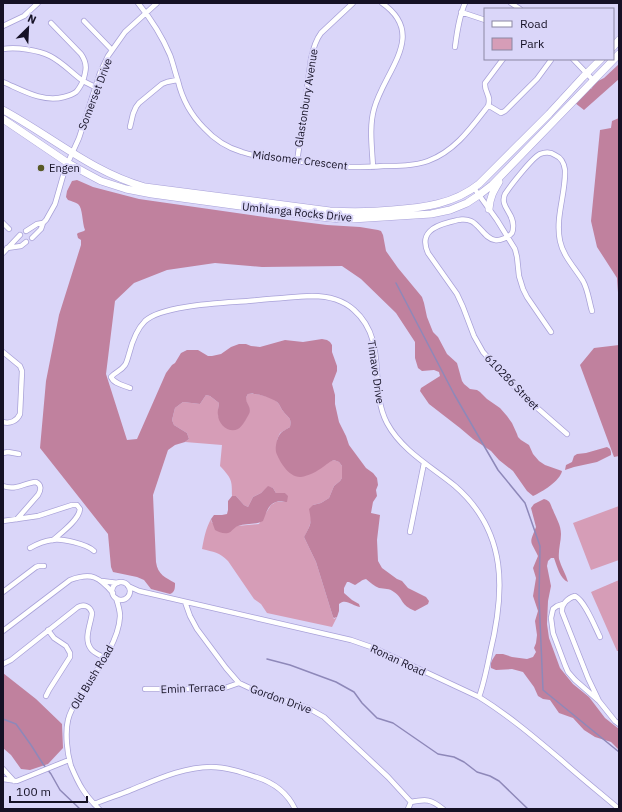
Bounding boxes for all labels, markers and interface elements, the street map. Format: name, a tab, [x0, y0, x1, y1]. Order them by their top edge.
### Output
north arrow	[8, 8, 48, 48]
legend	[484, 8, 614, 60]
text: N	[26, 11, 39, 27]
text: Road	[520, 16, 548, 31]
text: Park	[520, 36, 545, 51]
street label: Glastonbury Avenue	[291, 48, 321, 148]
street label: Somerset Drive	[75, 56, 115, 132]
street label: Midsomer Crescent	[252, 147, 348, 173]
place label: Engen	[49, 161, 80, 175]
marker: Engen	[36, 163, 46, 173]
street label: Umhlanga Rocks Drive	[241, 199, 353, 225]
street label: Timavo Drive	[365, 339, 387, 405]
street label: 610286 Street	[482, 351, 542, 413]
street label: Ronan Road	[368, 641, 428, 679]
street label: Old Bush Road	[67, 642, 117, 712]
street label: Emin Terrace	[160, 680, 226, 696]
street label: Gordon Drive	[248, 681, 314, 717]
scale bar	[10, 778, 87, 804]
text: 100 m	[16, 784, 51, 799]

